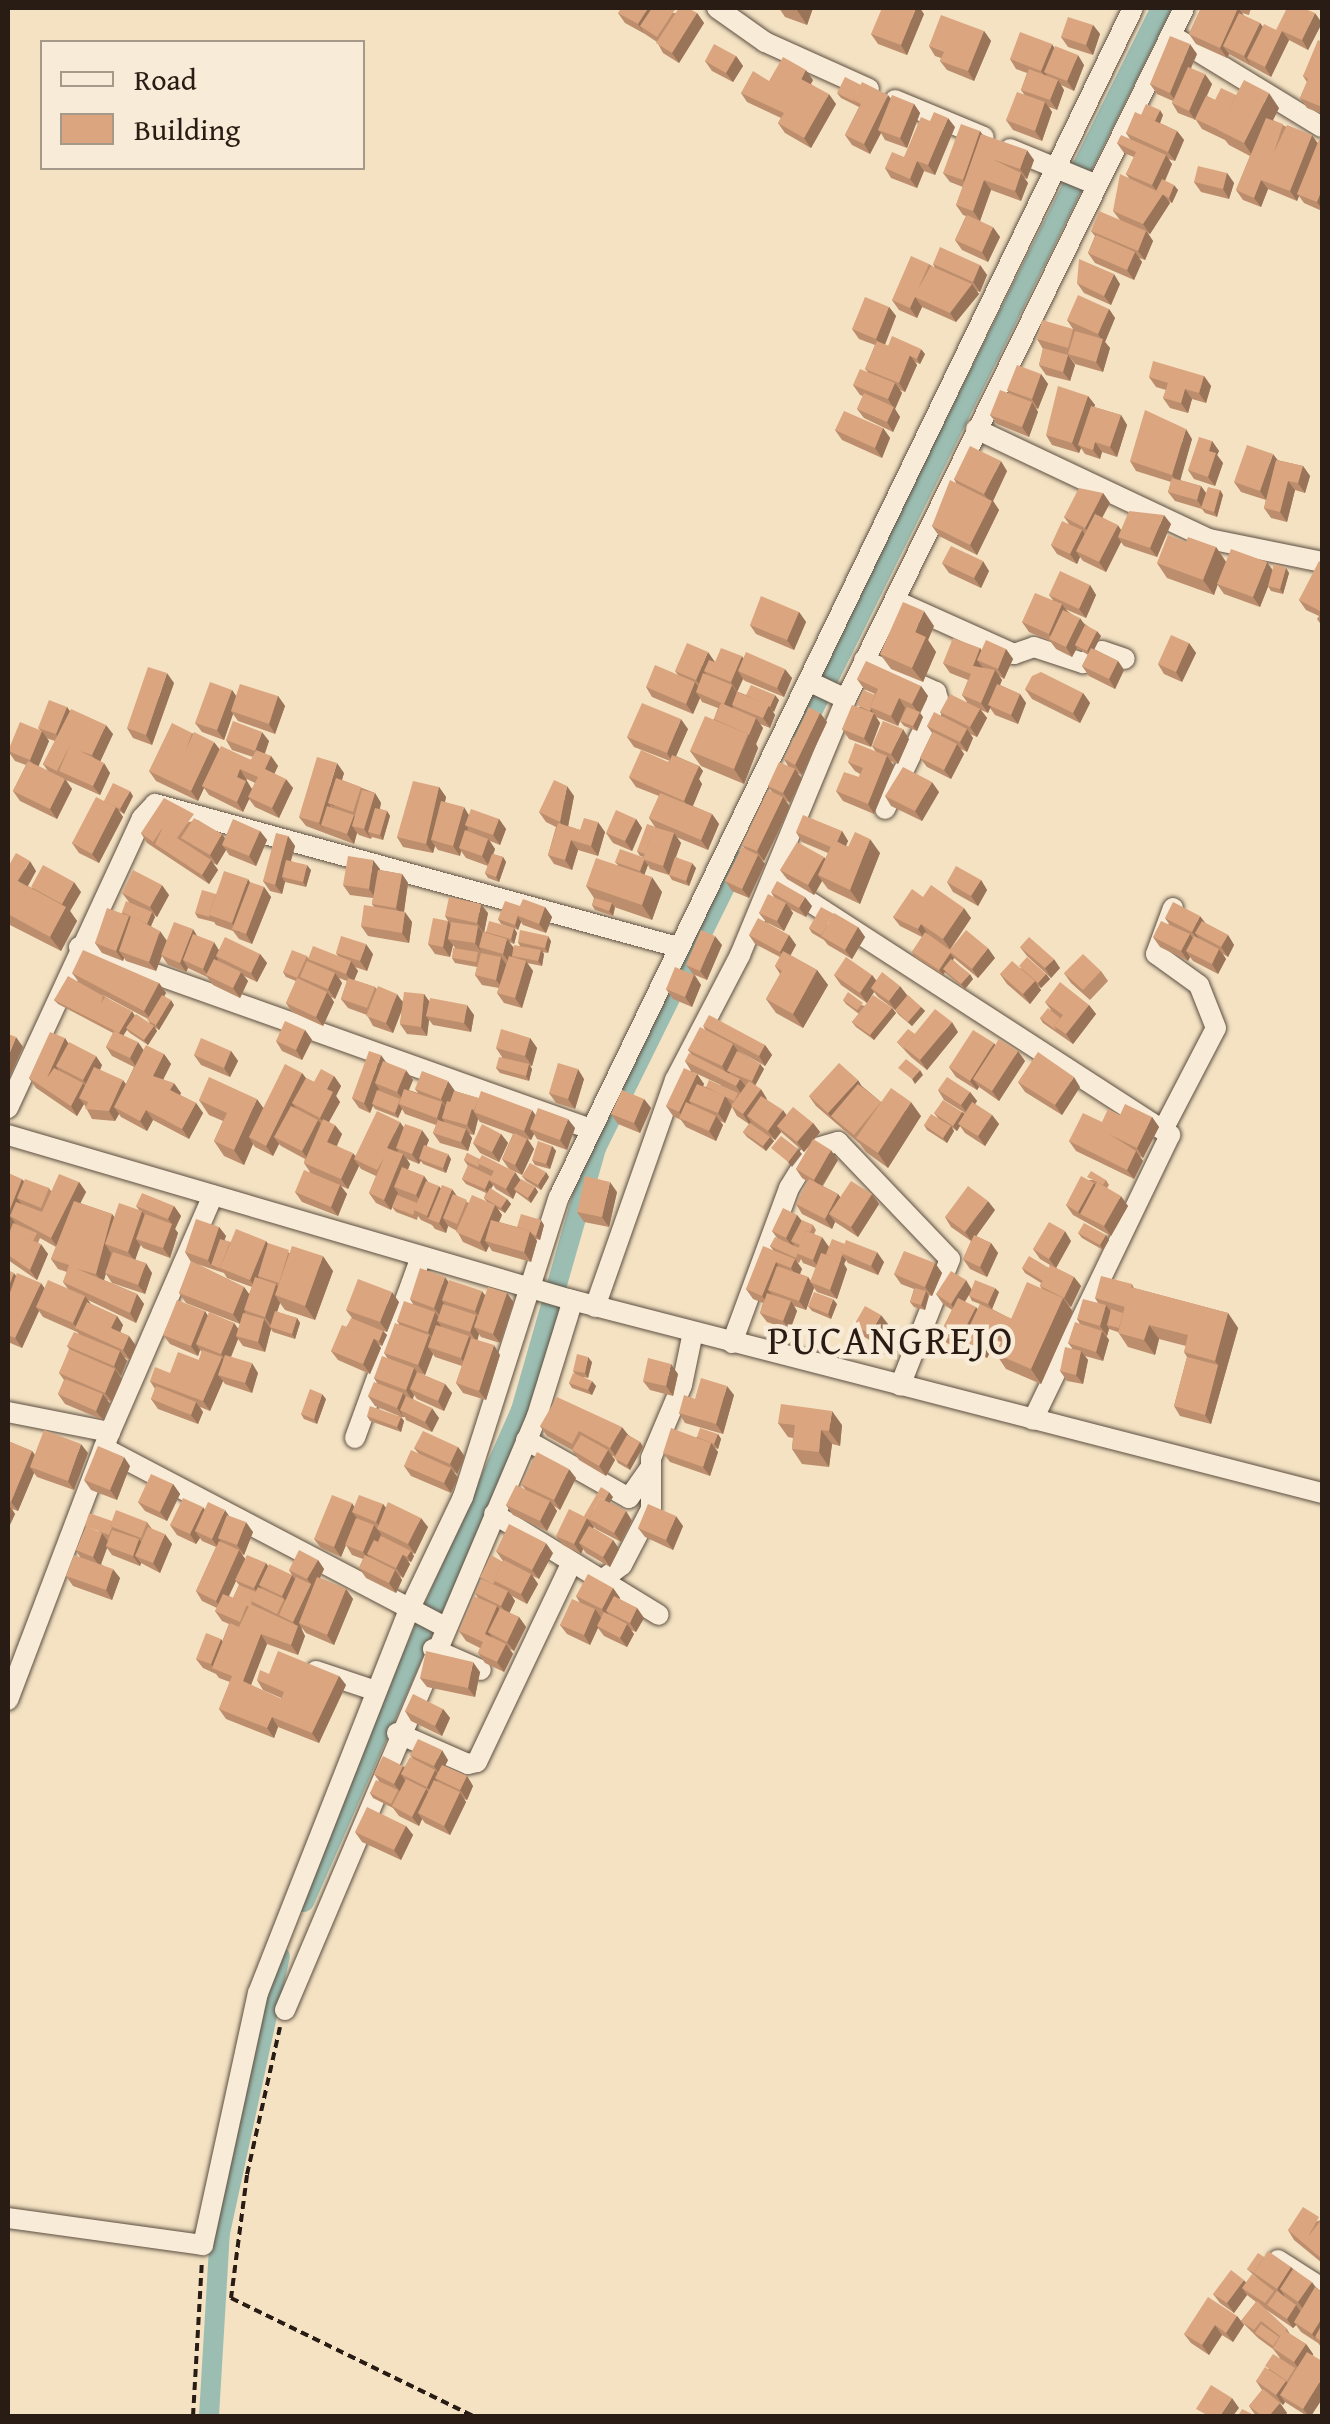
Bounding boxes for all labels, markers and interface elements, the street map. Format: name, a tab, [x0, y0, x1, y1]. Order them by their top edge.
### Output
legend	[40, 40, 365, 170]
text: Road	[134, 57, 197, 101]
text: Building	[134, 107, 240, 151]
district label: PUCANGREJO	[767, 1316, 1015, 1364]

